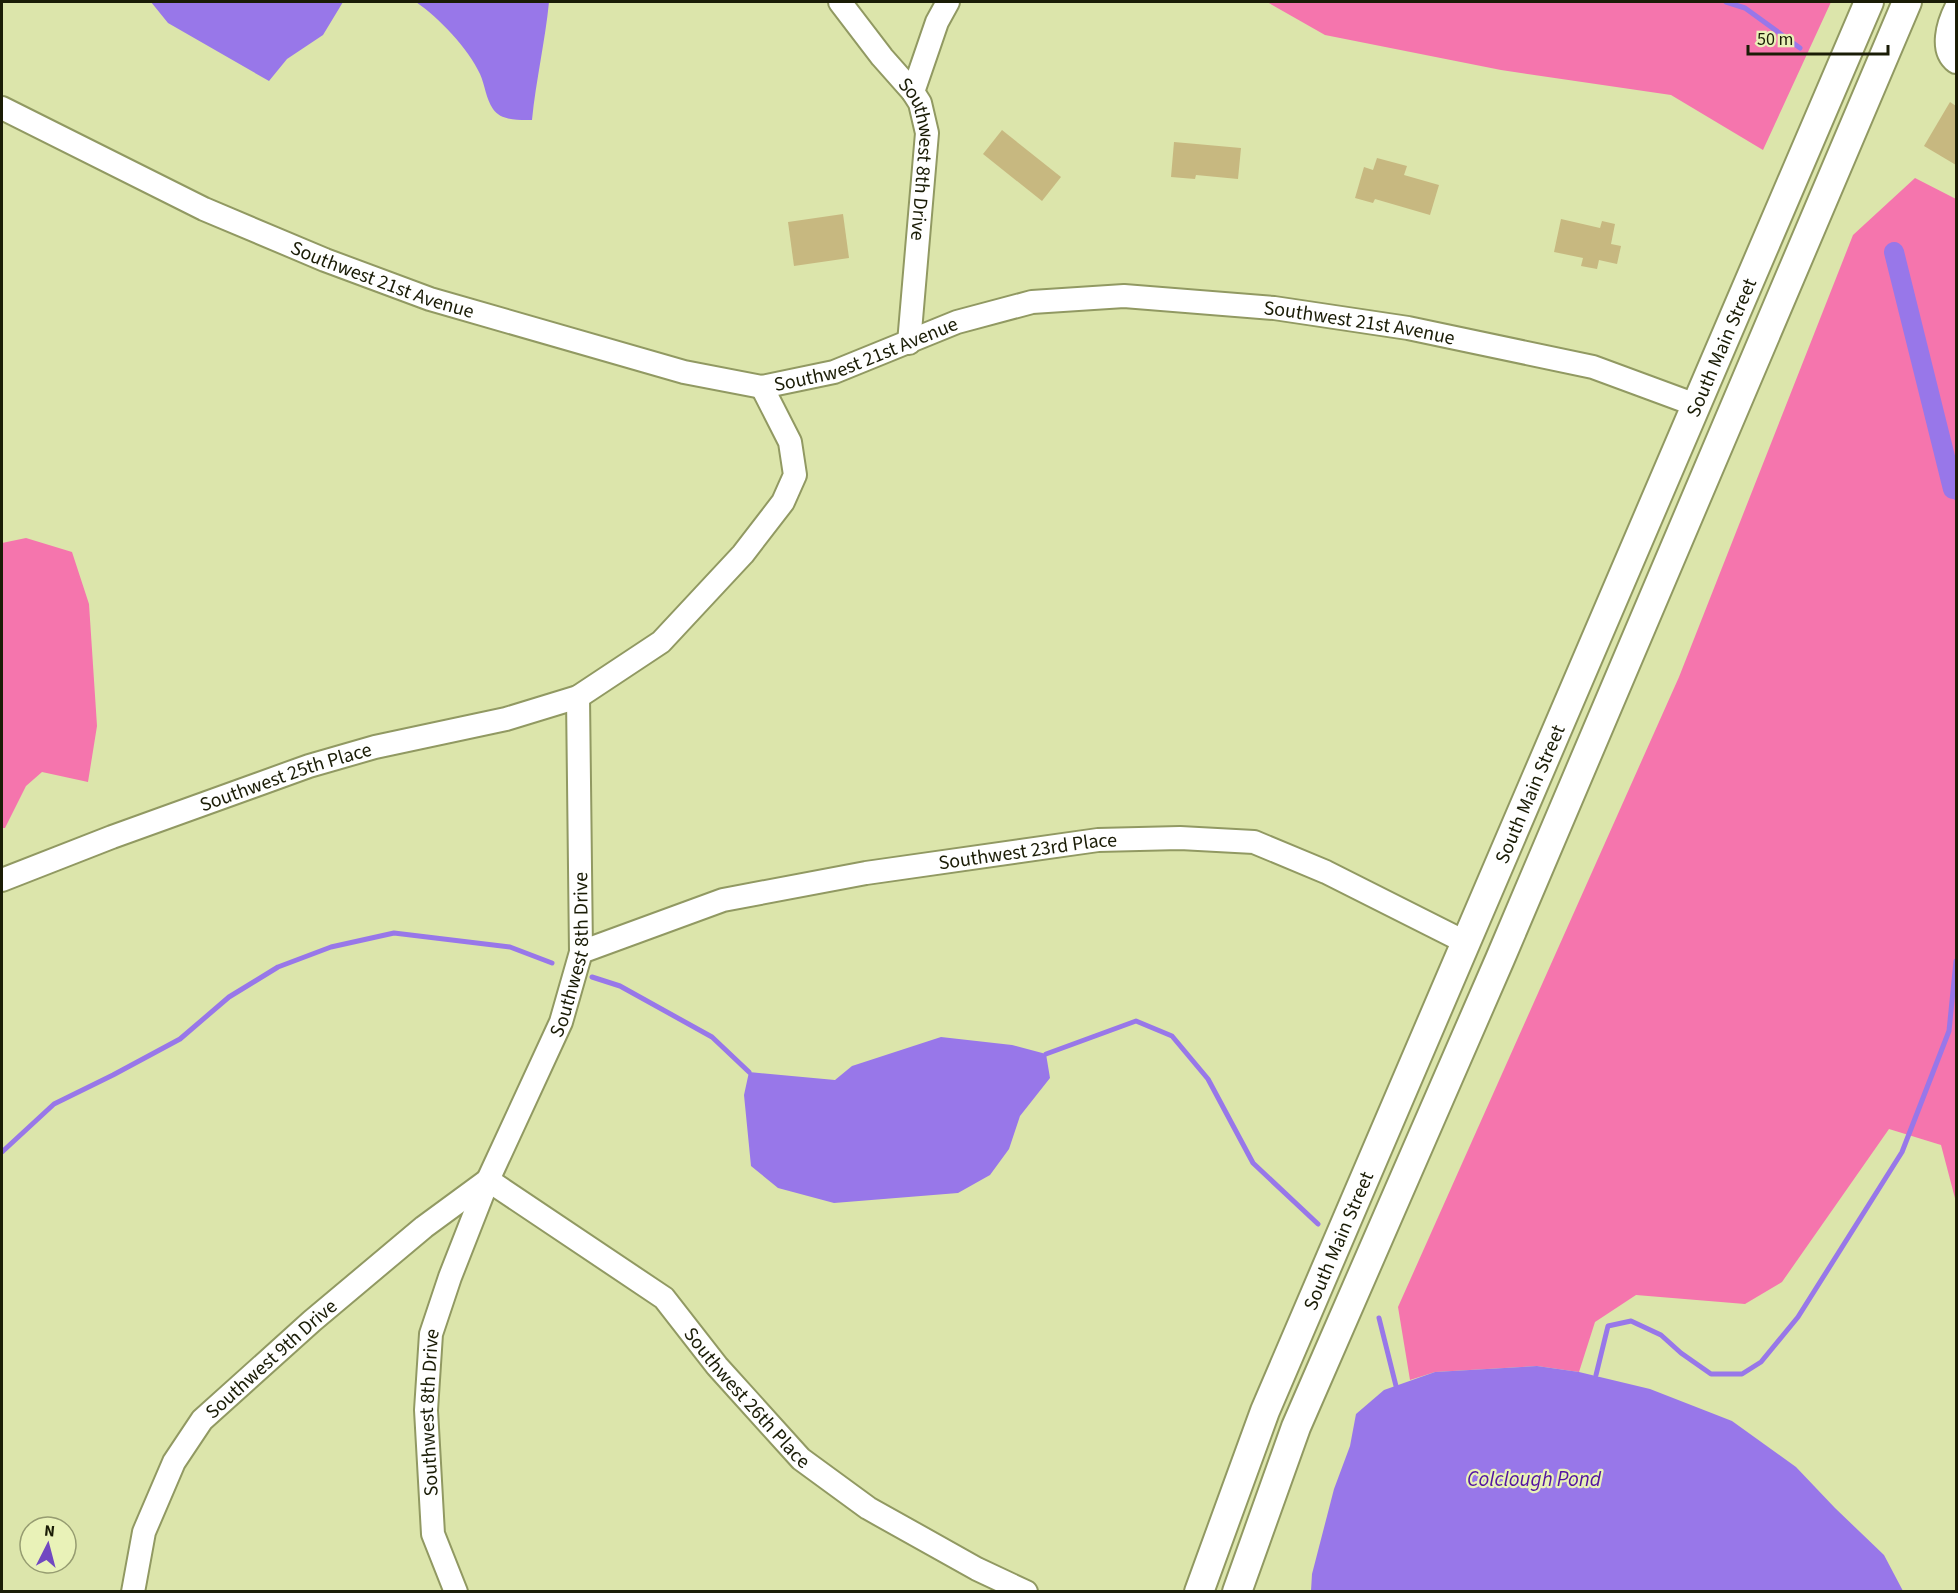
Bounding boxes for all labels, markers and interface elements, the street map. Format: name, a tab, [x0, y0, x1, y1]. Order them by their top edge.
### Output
scale bar	[1748, 18, 1888, 56]
text: 50 m	[1757, 27, 1793, 52]
street label: Southwest 8th Drive	[891, 71, 941, 242]
street label: Southwest 21st Avenue	[286, 234, 477, 326]
street label: South Main Street	[1680, 274, 1764, 422]
street label: Southwest 21st Avenue	[1263, 294, 1457, 353]
street label: Southwest 21st Avenue	[772, 310, 962, 399]
street label: South Main Street	[1488, 720, 1573, 868]
street label: Southwest 25th Place	[196, 736, 375, 819]
street label: Southwest 23rd Place	[937, 827, 1117, 878]
street label: Southwest 8th Drive	[543, 872, 596, 1042]
street label: South Main Street	[1297, 1167, 1381, 1315]
street label: Southwest 9th Drive	[199, 1293, 343, 1426]
street label: Southwest 26th Place	[677, 1322, 815, 1476]
street label: Southwest 8th Drive	[413, 1325, 447, 1497]
water label: Colclough Pond	[1467, 1464, 1602, 1494]
north arrow	[18, 1515, 78, 1575]
text: N	[43, 1520, 56, 1543]

